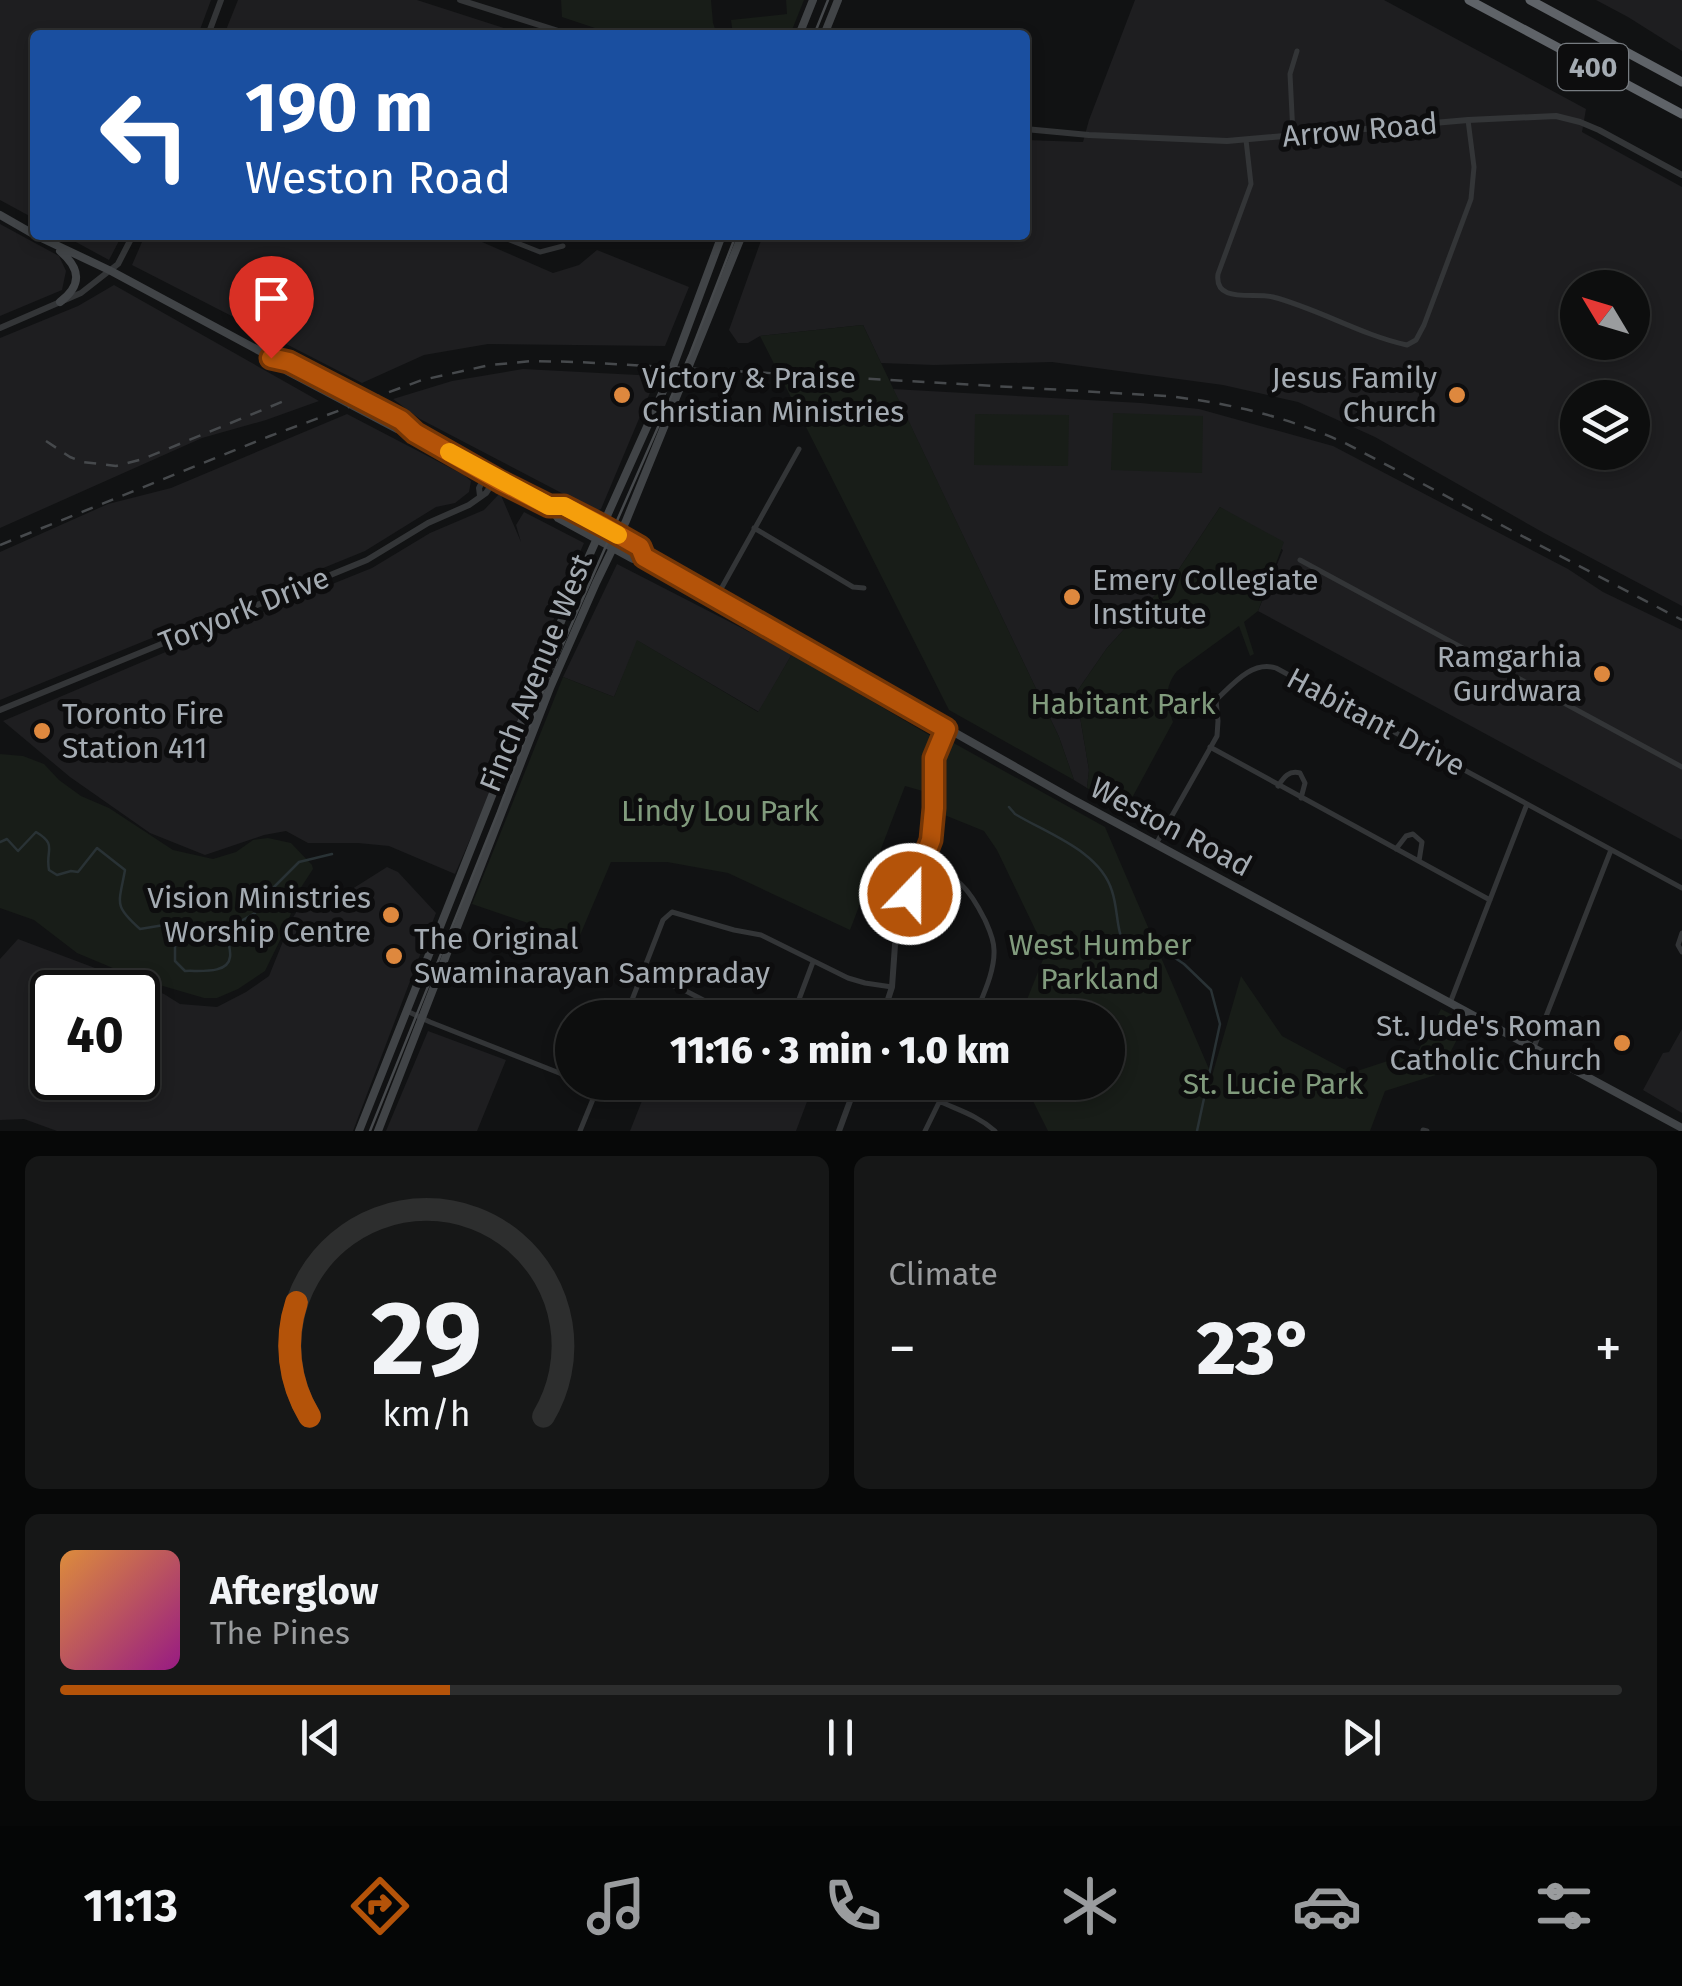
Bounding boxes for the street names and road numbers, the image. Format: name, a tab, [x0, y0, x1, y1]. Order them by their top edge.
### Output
road number: 400	[1558, 44, 1628, 90]
street label: Arrow Road	[1281, 105, 1439, 155]
street label: Finch Avenue West	[472, 549, 600, 797]
street label: Toryork Drive	[154, 560, 334, 660]
street label: Habitant Drive	[1281, 660, 1471, 784]
street label: Weston Road	[1084, 769, 1258, 885]

